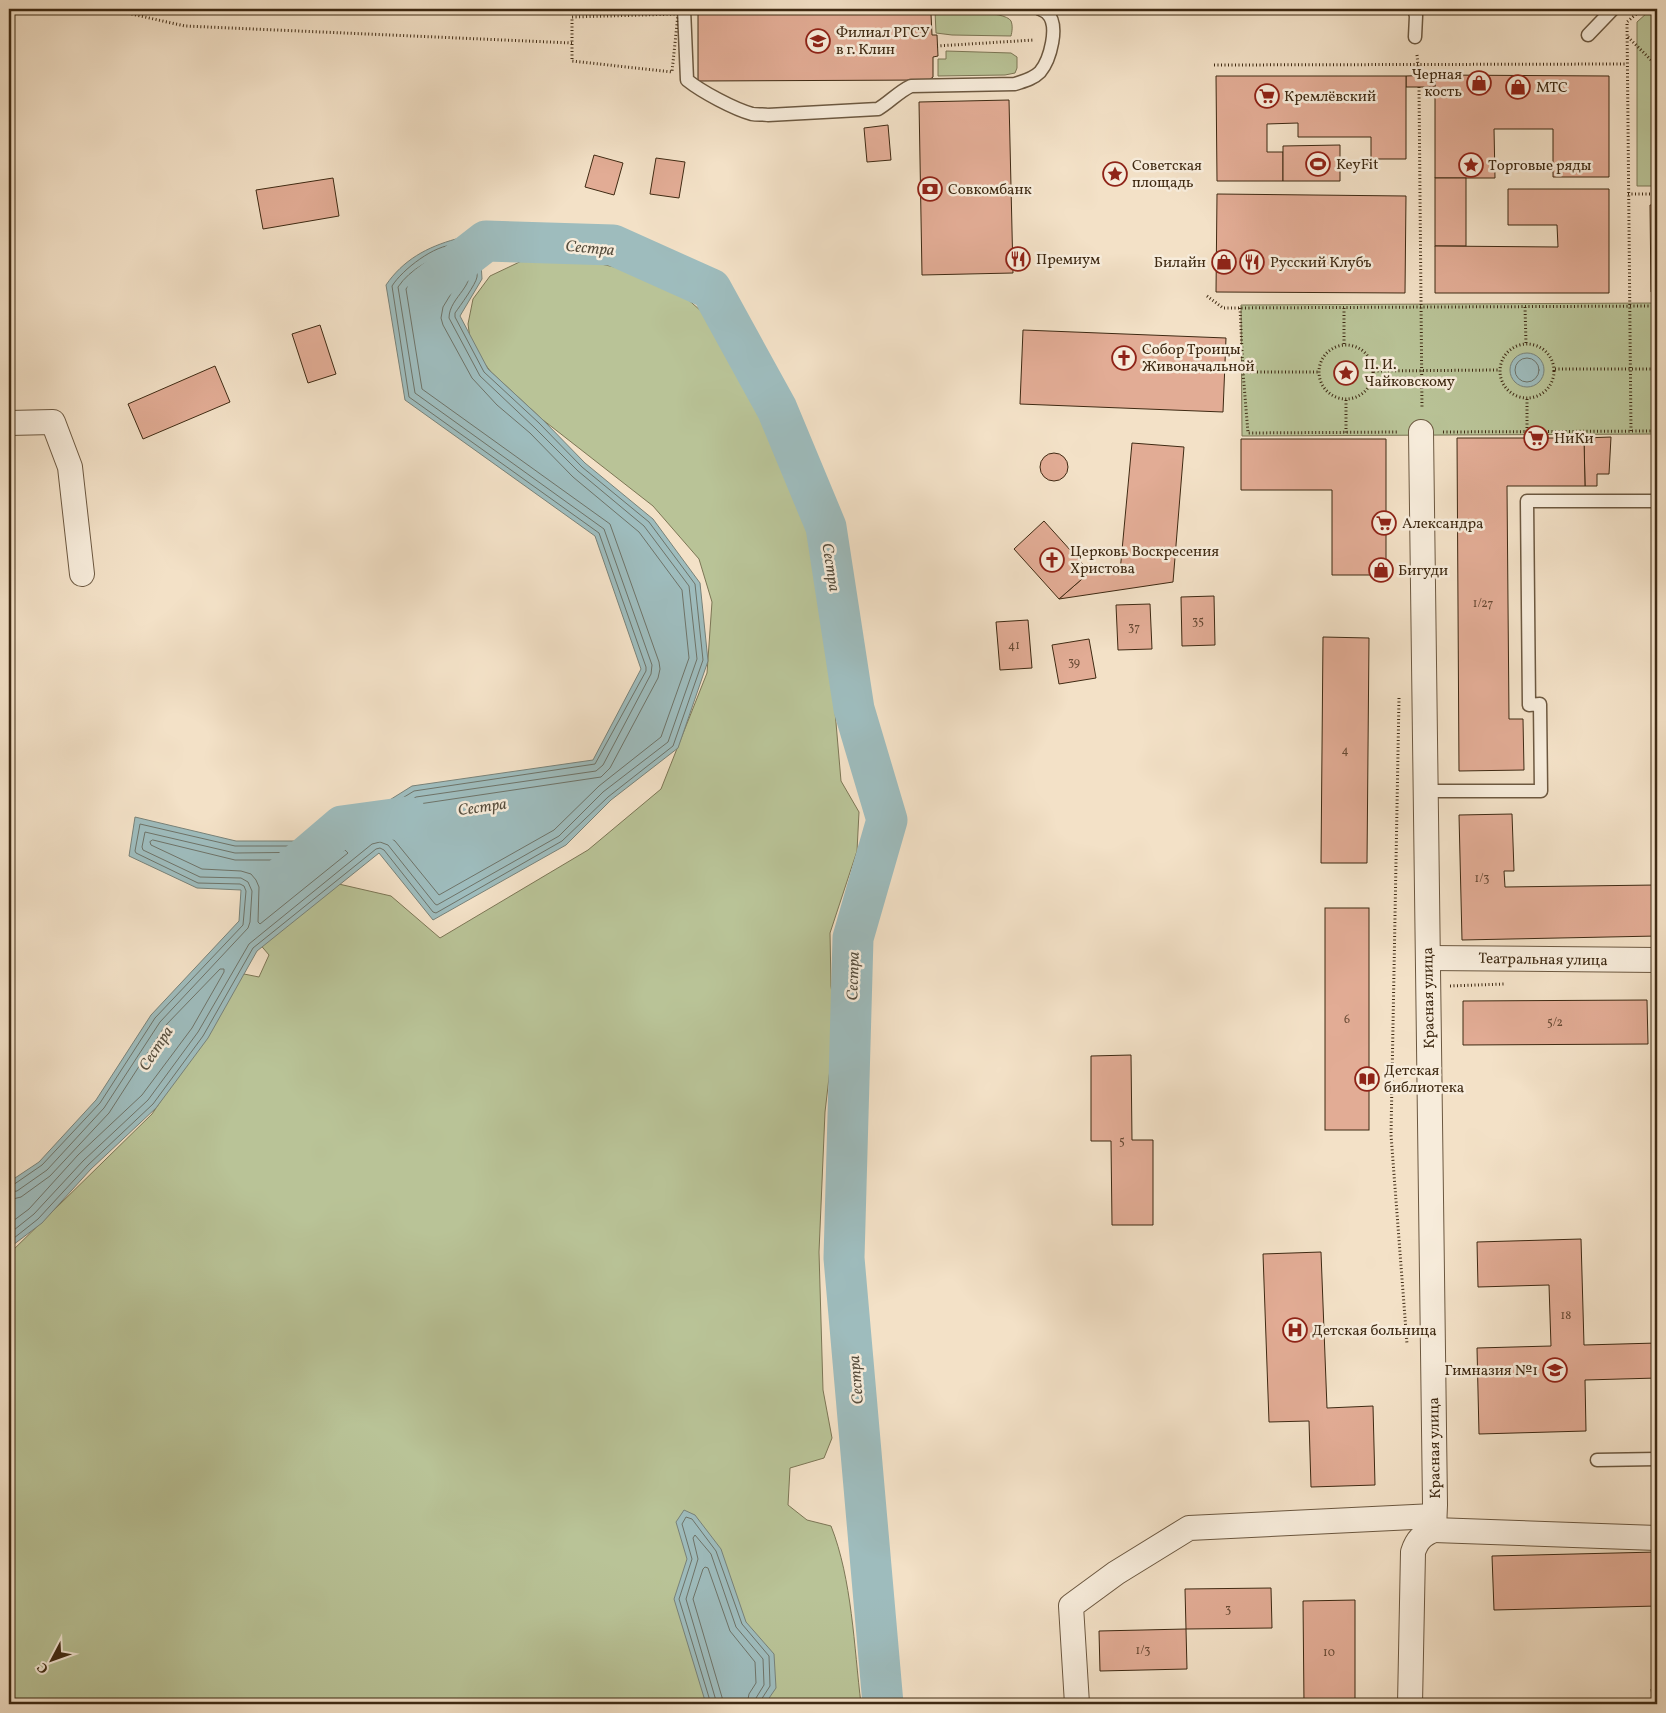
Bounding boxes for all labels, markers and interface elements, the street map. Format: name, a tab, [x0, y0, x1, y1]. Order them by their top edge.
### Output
place label: Филиал РГСУ в г. Клин	[836, 23, 930, 61]
school or university icon: Филиал РГСУ в г. Клин	[805, 28, 831, 54]
place label: Черная кость	[1411, 65, 1462, 103]
shop icon: Черная кость	[1466, 70, 1492, 96]
shop icon: МТС	[1505, 74, 1531, 100]
place label: МТС	[1536, 78, 1568, 99]
supermarket icon: Кремлёвский	[1254, 83, 1280, 109]
place label: Кремлёвский	[1284, 87, 1376, 108]
sports icon: KeyFit	[1305, 151, 1331, 177]
place icon: Tорговые ряды	[1458, 152, 1484, 178]
place label: KeyFit	[1336, 155, 1378, 176]
place label: Советская площадь	[1132, 156, 1202, 194]
place label: Tорговые ряды	[1488, 156, 1592, 177]
place icon: Советская площадь	[1102, 161, 1128, 187]
bank icon: Совкомбанк	[917, 176, 943, 202]
place label: Совкомбанк	[948, 180, 1032, 201]
water label: Сестра	[564, 236, 616, 262]
restaurant icon: Премиум	[1005, 246, 1031, 272]
shop icon: Билайн	[1211, 249, 1237, 275]
restaurant icon: Русский Клубъ	[1239, 249, 1265, 275]
place label: Премиум	[1036, 250, 1100, 271]
place label: Билайн	[1154, 253, 1206, 274]
place label: Русский Клубъ	[1270, 253, 1372, 274]
place label: Собор Троицы Живоначальной	[1142, 340, 1255, 378]
church icon: Собор Троицы Живоначальной	[1111, 345, 1137, 371]
place label: П. И. Чайковскому	[1364, 355, 1455, 393]
place icon: П. И. Чайковскому	[1333, 360, 1359, 386]
supermarket icon: НиКи	[1523, 425, 1549, 451]
place label: НиКи	[1554, 429, 1594, 450]
supermarket icon: Александра	[1371, 510, 1397, 536]
place label: Александра	[1402, 514, 1484, 535]
water label: Сестра	[815, 541, 845, 594]
place label: Церковь Воскресения Христова	[1070, 542, 1219, 580]
church icon: Церковь Воскресения Христова	[1039, 547, 1065, 573]
shop icon: Бигуди	[1368, 557, 1394, 583]
place label: Бигуди	[1398, 561, 1448, 582]
house number: 1/27	[1473, 596, 1493, 612]
house number: 35	[1192, 614, 1204, 630]
house number: 37	[1128, 620, 1140, 636]
house number: 41	[1008, 638, 1020, 654]
house number: 39	[1068, 655, 1080, 671]
house number: 4	[1341, 743, 1349, 759]
water label: Сестра	[456, 794, 509, 822]
house number: 1/3	[1475, 871, 1489, 887]
street label: Красная улица	[1418, 947, 1441, 1049]
street label: Театральная улица	[1478, 949, 1608, 972]
water label: Сестра	[842, 951, 866, 1001]
house number: 6	[1344, 1012, 1350, 1028]
house number: 5/2	[1547, 1015, 1563, 1031]
water label: Сестра	[134, 1022, 180, 1076]
place label: Детская библиотека	[1384, 1061, 1464, 1099]
library icon: Детская библиотека	[1354, 1066, 1380, 1092]
house number: 5	[1119, 1134, 1125, 1150]
house number: 18	[1561, 1308, 1571, 1324]
hospital icon: Детская больница	[1282, 1317, 1308, 1343]
place label: Детская больница	[1312, 1321, 1437, 1342]
water label: Сестра	[844, 1354, 870, 1405]
school or university icon: Гимназия №1	[1542, 1357, 1568, 1383]
place label: Гимназия №1	[1444, 1361, 1538, 1382]
street label: Красная улица	[1424, 1397, 1447, 1499]
house number: 3	[1225, 1602, 1231, 1618]
north arrow	[28, 1636, 78, 1686]
house number: 1/3	[1136, 1643, 1150, 1659]
house number: 10	[1323, 1645, 1335, 1661]
text: С	[33, 1658, 53, 1677]

